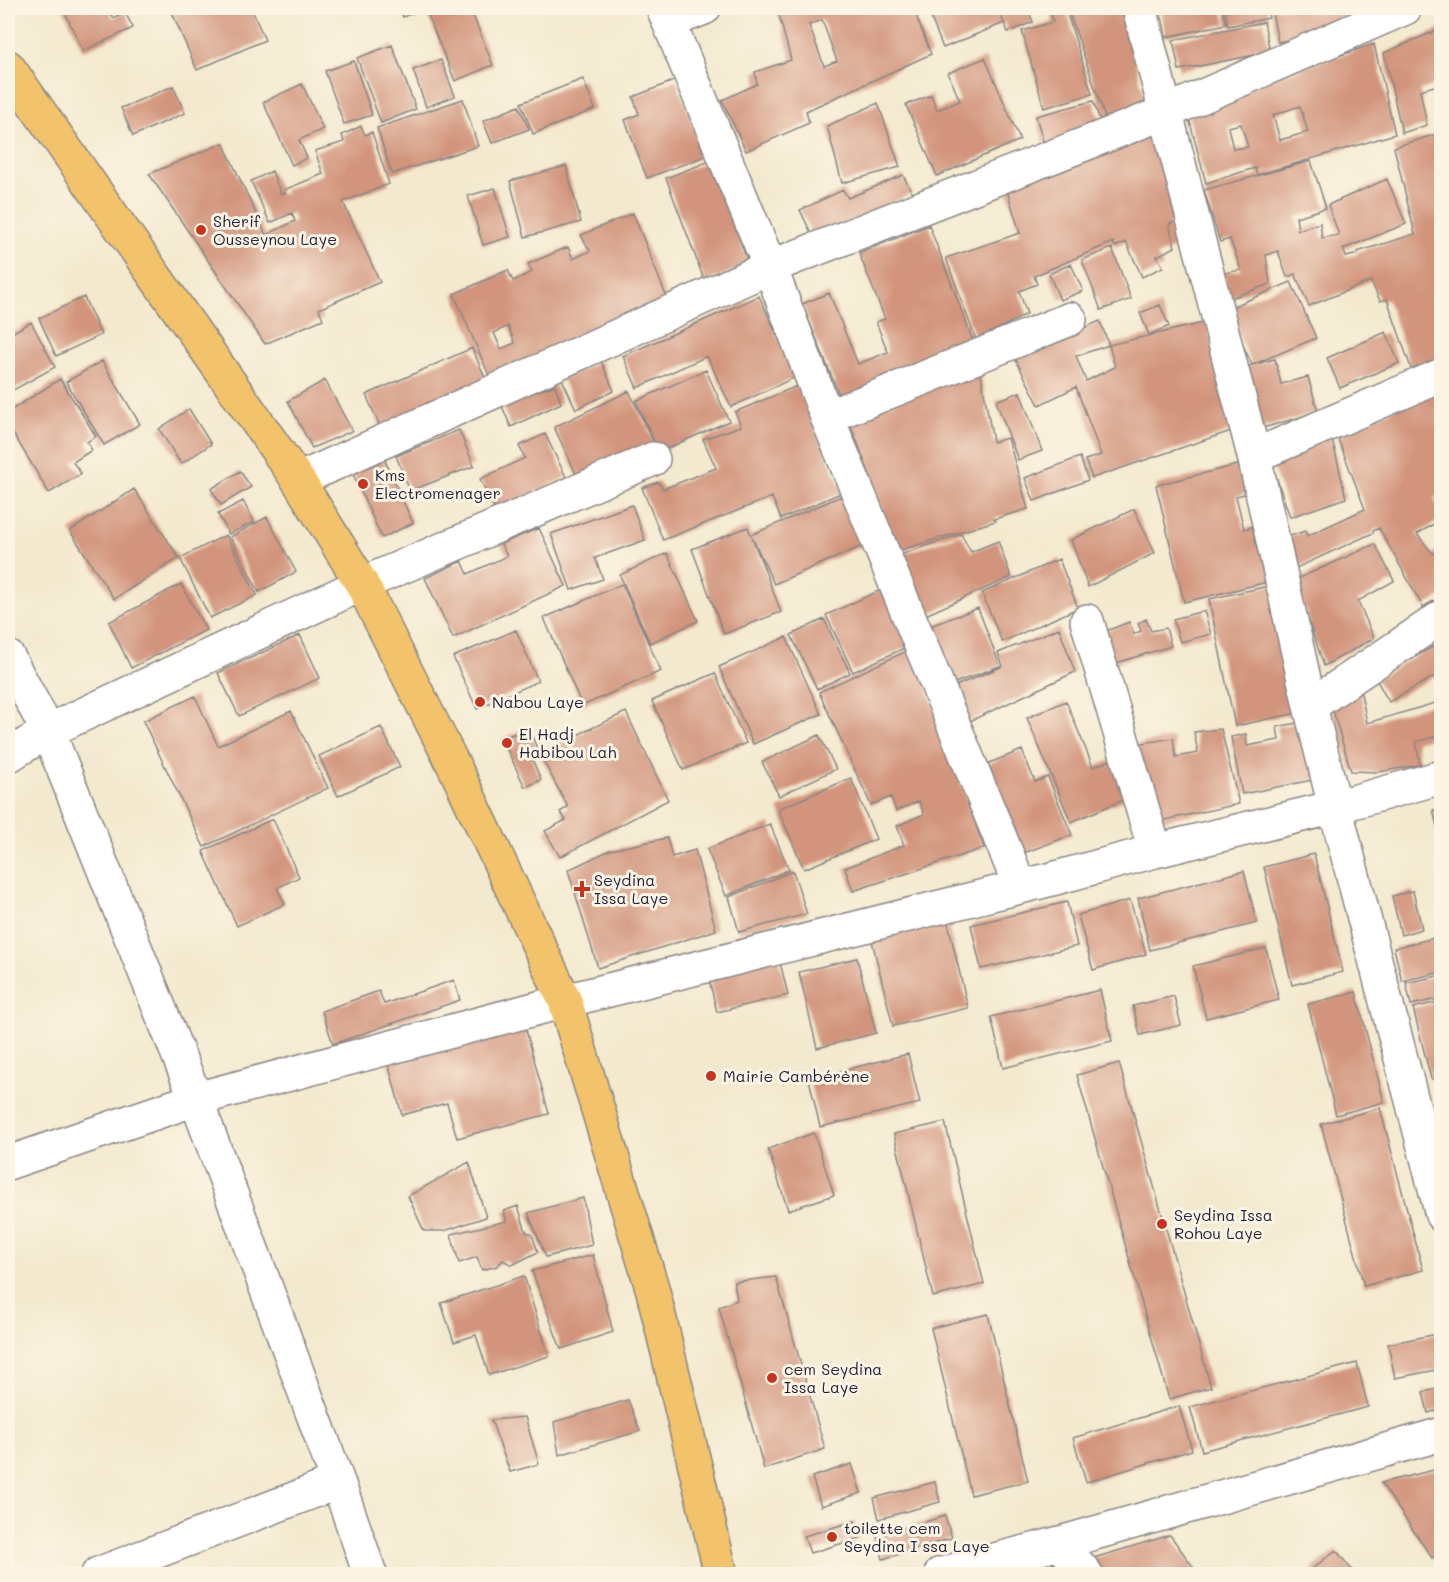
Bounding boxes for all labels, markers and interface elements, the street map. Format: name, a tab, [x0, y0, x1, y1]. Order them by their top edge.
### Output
place label: Sherif Ousseynou Laye	[213, 210, 337, 249]
marker: Sherif Ousseynou Laye	[194, 223, 208, 237]
place label: Kms Electromenager	[375, 464, 501, 503]
marker: Kms Electromenager	[356, 477, 370, 491]
place label: Nabou Laye	[492, 691, 584, 712]
marker: Nabou Laye	[473, 695, 487, 709]
place label: El Hadj Habibou Lah	[519, 723, 616, 762]
marker: El Hadj Habibou Lah	[500, 736, 514, 750]
place label: Seydina Issa Laye	[594, 869, 668, 908]
marker: Seydina Issa Laye	[575, 882, 589, 896]
place label: Mairie Cambérène	[723, 1065, 870, 1086]
marker: Mairie Cambérène	[704, 1069, 718, 1083]
place label: Seydina Issa Rohou Laye	[1174, 1204, 1273, 1243]
marker: Seydina Issa Rohou Laye	[1155, 1217, 1169, 1231]
place label: cem Seydina Issa Laye	[784, 1358, 882, 1397]
marker: cem Seydina Issa Laye	[765, 1371, 779, 1385]
place label: toilette cem Seydina I ssa Laye	[844, 1517, 990, 1556]
marker: toilette cem Seydina I ssa Laye	[825, 1530, 839, 1544]

